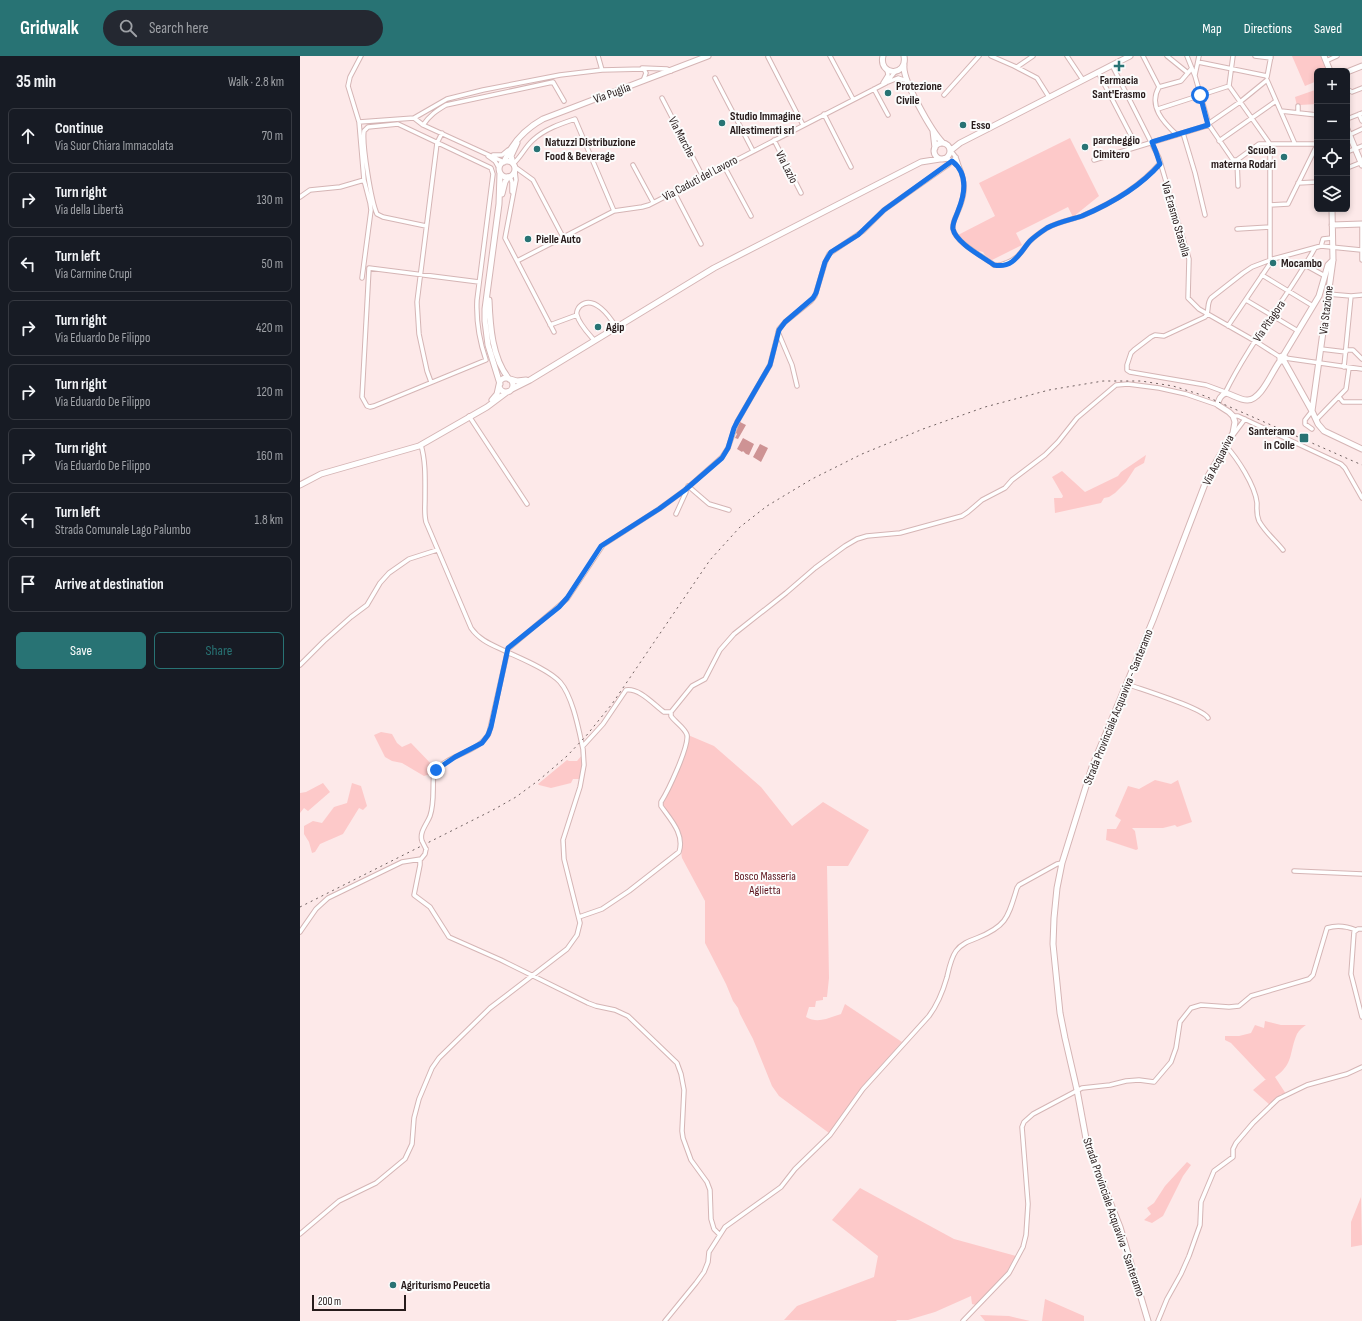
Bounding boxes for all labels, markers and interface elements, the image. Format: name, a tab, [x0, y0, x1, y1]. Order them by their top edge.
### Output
search box	[103, 10, 383, 46]
text: Gridwalk	[20, 17, 79, 40]
icon: search	[117, 17, 139, 39]
text: Search here	[149, 19, 209, 38]
text: Map	[1202, 20, 1222, 37]
text: Directions	[1244, 20, 1292, 37]
text: Saved	[1314, 20, 1342, 37]
marker: Farmacia Sant'Erasmo	[1114, 61, 1124, 71]
map controls	[1314, 68, 1350, 212]
button: +	[1314, 68, 1350, 104]
text: 35 min	[16, 72, 56, 92]
place label: Farmacia Sant'Erasmo	[1092, 73, 1146, 102]
text: Walk · 2.8 km	[228, 74, 284, 90]
place label: Protezione Civile	[896, 79, 942, 108]
street label: Via Puglia	[592, 80, 633, 107]
route start	[1191, 86, 1209, 104]
marker: Protezione Civile	[883, 88, 893, 98]
button: −	[1314, 104, 1350, 140]
place label: Studio Immagine Allestimenti srl	[729, 109, 801, 138]
street label: Via Marche	[665, 114, 699, 160]
marker: Studio Immagine Allestimenti srl	[717, 118, 727, 128]
place label: Esso	[971, 118, 991, 133]
text: Continue	[55, 119, 104, 138]
marker: Esso	[958, 120, 968, 130]
icon: ahead	[17, 125, 39, 147]
text: 70 m	[262, 128, 283, 144]
place label: parcheggio Cimitero	[1093, 133, 1140, 162]
place label: Natuzzi Distribuzione Food & Beverage	[545, 135, 636, 164]
text: Via Suor Chiara Immacolata	[55, 138, 174, 154]
button: locate	[1314, 140, 1350, 176]
marker: parcheggio Cimitero	[1080, 142, 1090, 152]
place label: Scuola materna Rodari	[1211, 143, 1276, 172]
marker: Natuzzi Distribuzione Food & Beverage	[532, 144, 542, 154]
street label: Via Lazio	[772, 148, 801, 186]
street label: Via Caduti del Lavoro	[660, 152, 740, 205]
marker: Scuola materna Rodari	[1279, 152, 1289, 162]
button: layers	[1314, 176, 1350, 212]
street label: Via Erasmo Stasolla	[1158, 180, 1194, 259]
text: Turn right	[55, 183, 107, 202]
icon: right	[17, 189, 39, 211]
text: 130 m	[257, 192, 283, 208]
text: Via della Libertà	[55, 202, 124, 218]
place label: Pielle Auto	[536, 232, 581, 247]
marker: Pielle Auto	[523, 234, 533, 244]
text: Turn left	[55, 247, 100, 266]
icon: left	[17, 253, 39, 275]
text: 50 m	[262, 256, 283, 272]
place label: Mocambo	[1281, 256, 1322, 271]
marker: Mocambo	[1268, 258, 1278, 268]
text: Via Carmine Crupi	[55, 266, 132, 282]
street label: Via Stazione	[1316, 285, 1337, 335]
street label: Via Pitagora	[1250, 297, 1289, 345]
text: Turn right	[55, 311, 107, 330]
icon: right	[17, 317, 39, 339]
text: 420 m	[256, 320, 283, 336]
place label: Agip	[605, 320, 625, 335]
marker: Agip	[593, 322, 603, 332]
text: Via Eduardo De Filippo	[55, 330, 150, 346]
text: Turn right	[55, 375, 107, 394]
icon: right	[17, 381, 39, 403]
text: 120 m	[257, 384, 283, 400]
text: Via Eduardo De Filippo	[55, 394, 150, 410]
place label: Santeramo in Colle	[1249, 424, 1295, 453]
street label: Via Acquaviva	[1199, 432, 1238, 488]
marker: Santeramo in Colle	[1298, 432, 1310, 444]
text: Turn right	[55, 439, 107, 458]
icon: right	[17, 445, 39, 467]
text: 160 m	[257, 448, 283, 464]
text: Via Eduardo De Filippo	[55, 458, 150, 474]
text: Turn left	[55, 503, 100, 522]
icon: left	[17, 509, 39, 531]
text: 1.8 km	[255, 512, 283, 528]
text: Strada Comunale Lago Palumbo	[55, 522, 191, 538]
icon: arrive	[17, 573, 39, 595]
text: Arrive at destination	[55, 575, 164, 594]
street label: Strada Provinciale Acquaviva - Santeramo	[1080, 627, 1157, 787]
button: Save	[16, 632, 146, 669]
button: Share	[154, 632, 284, 669]
route end	[427, 761, 445, 779]
park label: Bosco Masseria Aglietta	[734, 869, 796, 898]
street label: Strada Provinciale Acquaviva - Santeramo	[1079, 1136, 1148, 1298]
place label: Agriturismo Peucetia	[400, 1278, 490, 1293]
marker: Agriturismo Peucetia	[388, 1280, 398, 1290]
scale bar	[312, 1293, 406, 1312]
text: 200 m	[318, 1295, 341, 1308]

